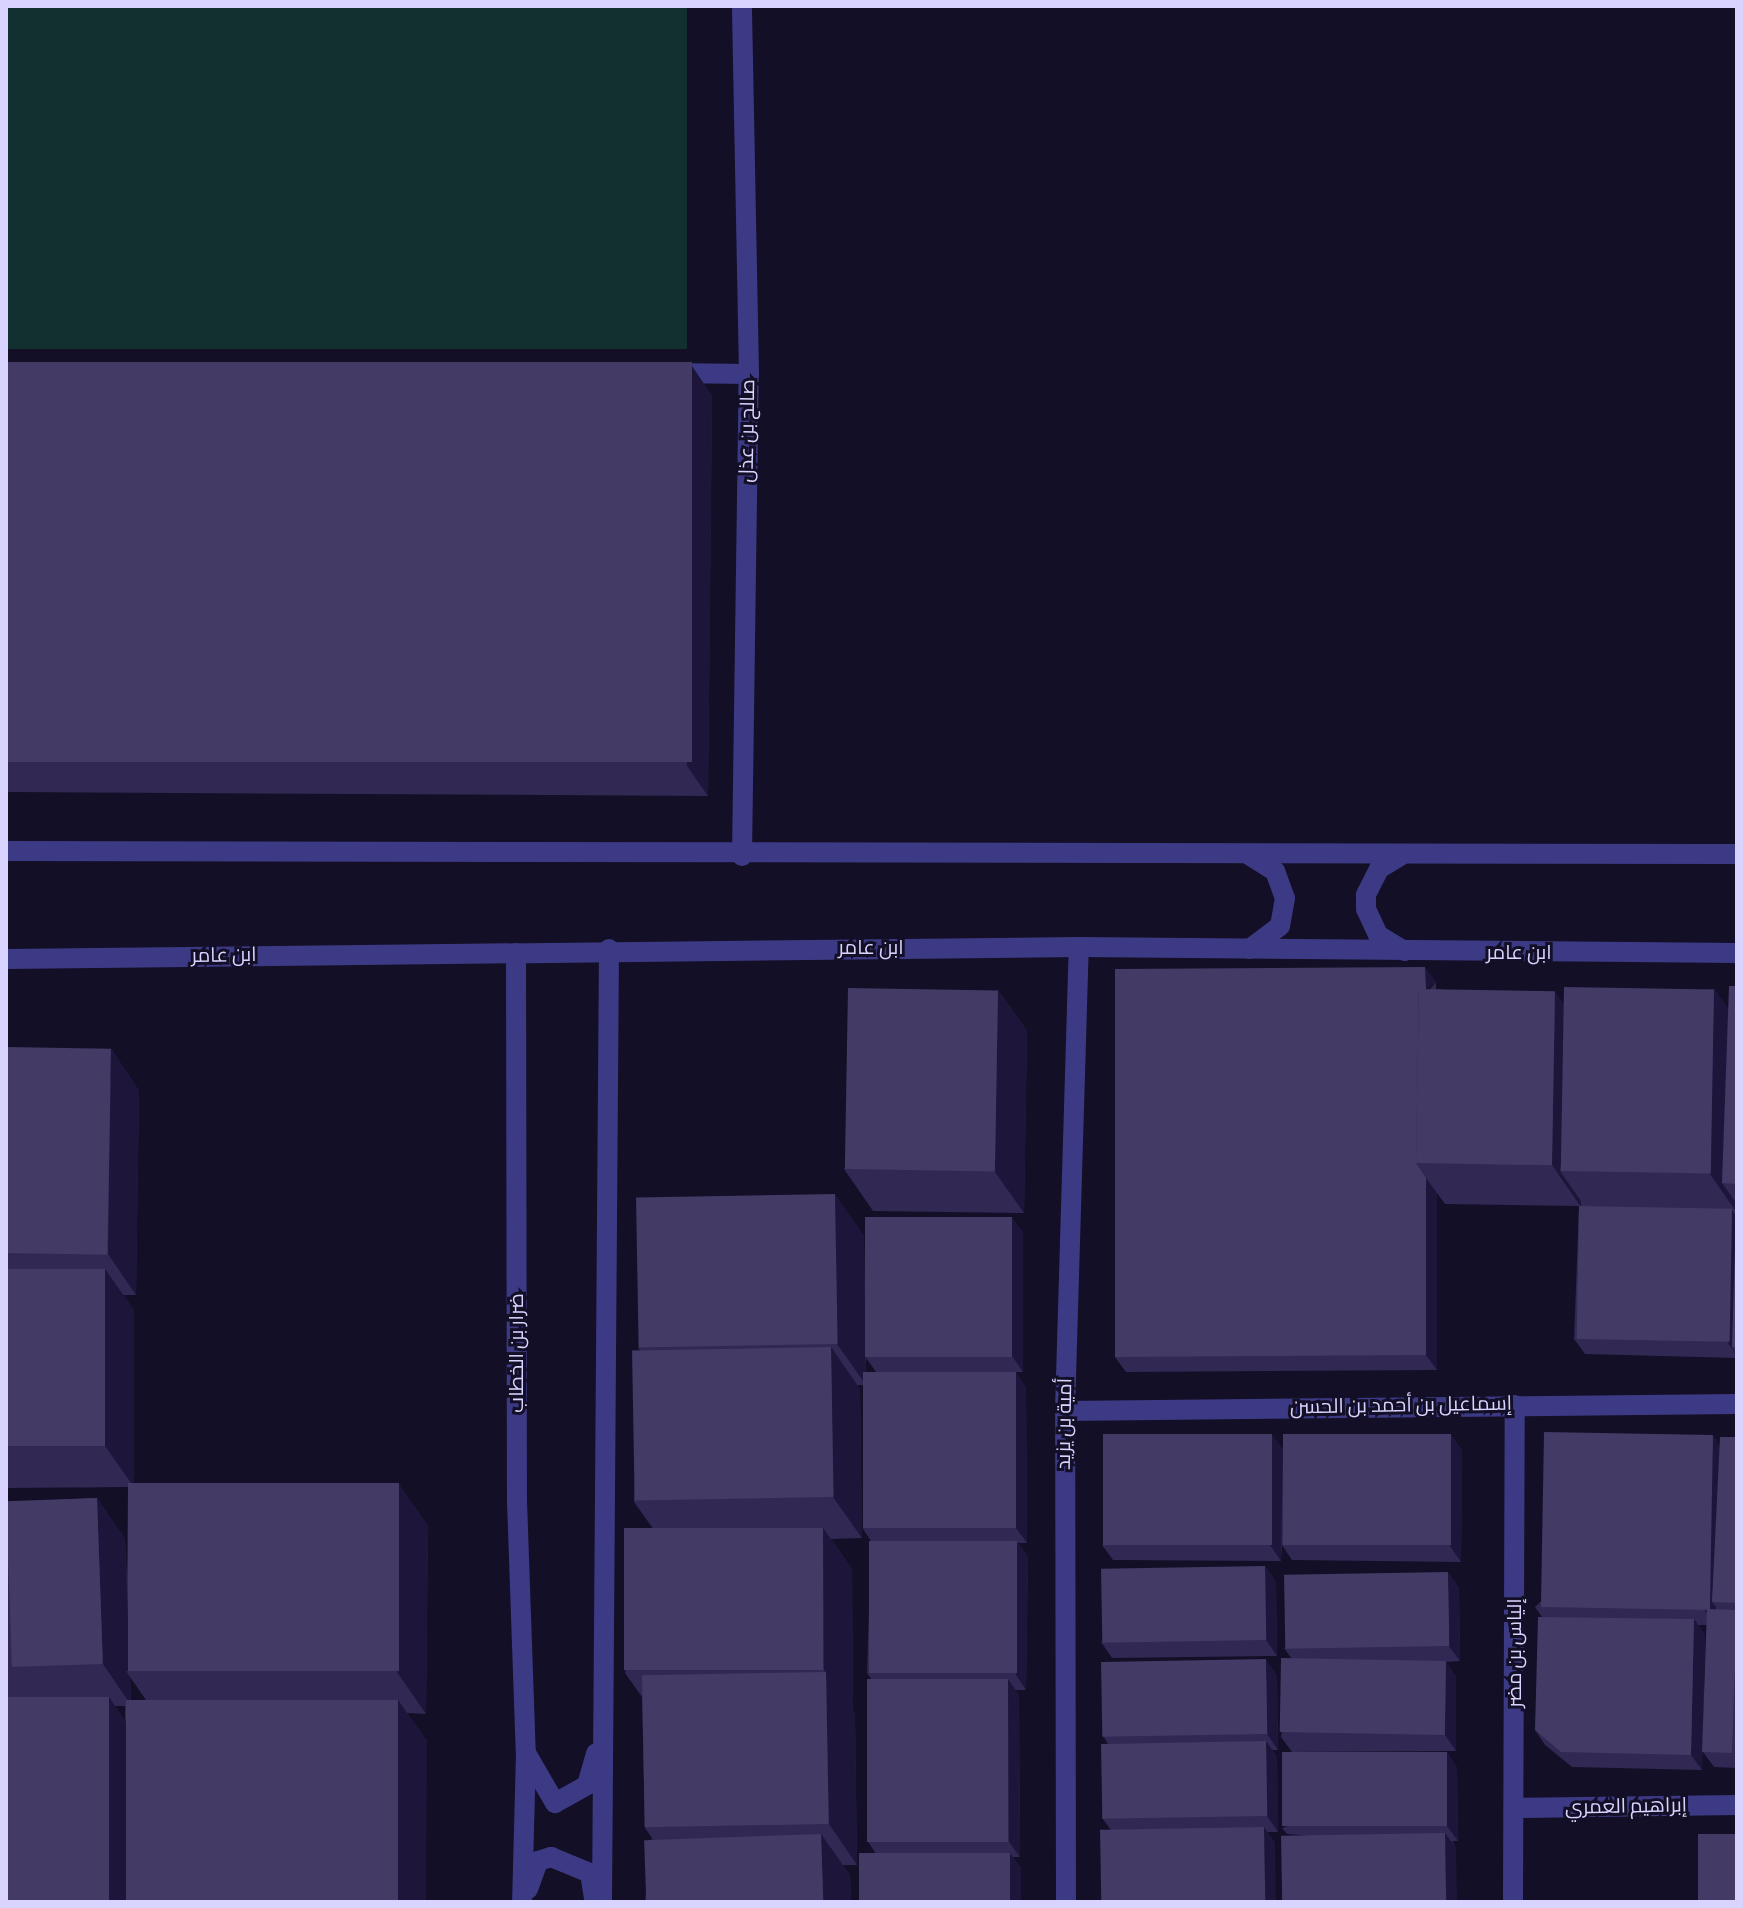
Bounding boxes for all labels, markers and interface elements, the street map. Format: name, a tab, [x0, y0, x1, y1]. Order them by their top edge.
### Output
street label: صالح بن عذل	[735, 379, 761, 483]
street label: ابن عامر	[838, 936, 904, 960]
street label: ابن عامر	[1486, 941, 1552, 965]
street label: ابن عامر	[191, 943, 257, 969]
street label: ضرار بن الخطاب	[505, 1293, 529, 1413]
street label: أمية بن يزيد	[1052, 1378, 1078, 1470]
street label: إسماعيل بن أحمد بن الحسن	[1290, 1392, 1512, 1420]
street label: إلياس بن مضر	[1503, 1598, 1527, 1708]
street label: إبراهيم العمري	[1565, 1794, 1687, 1820]

